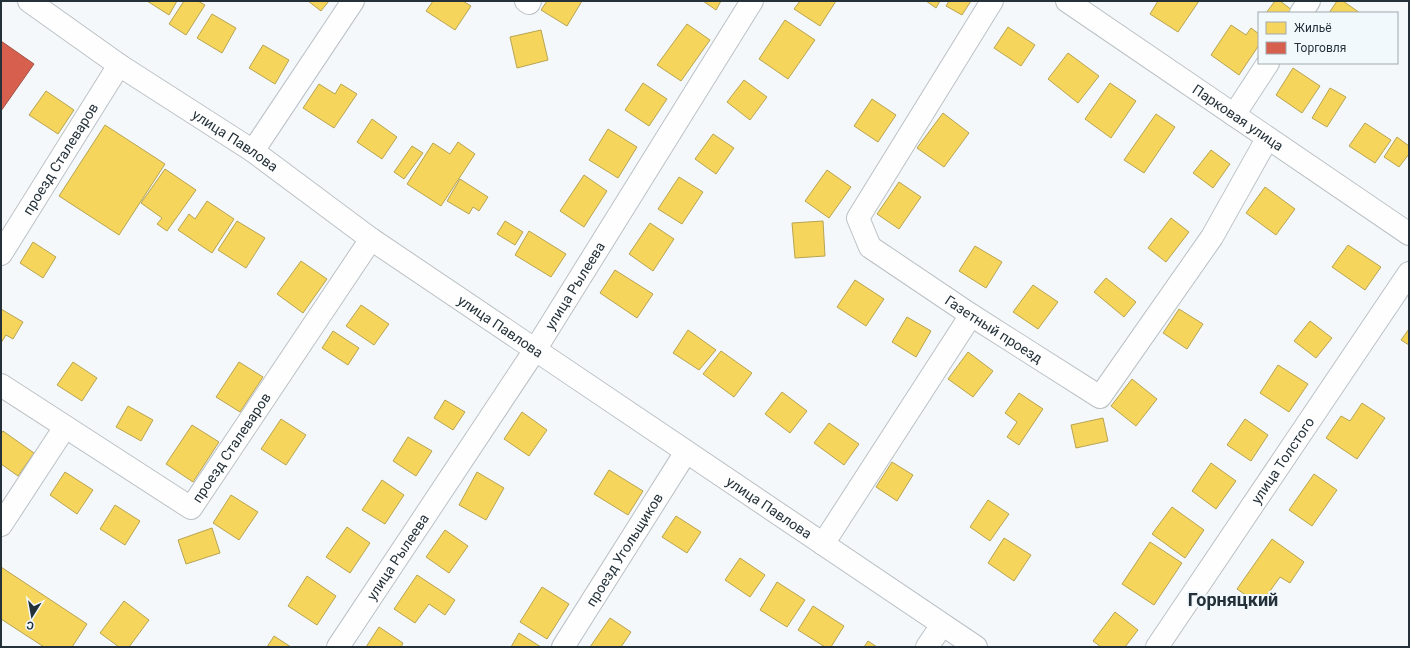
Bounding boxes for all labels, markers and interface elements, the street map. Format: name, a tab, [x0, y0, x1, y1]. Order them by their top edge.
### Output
legend	[1258, 12, 1398, 64]
text: Жильё	[1294, 21, 1332, 35]
text: Торговля	[1294, 41, 1346, 55]
street label: Парковая улица	[1190, 81, 1286, 154]
street label: проезд Сталеваров	[19, 100, 101, 218]
street label: улица Павлова	[190, 106, 281, 175]
street label: улица Рылеева	[542, 239, 608, 333]
street label: улица Павлова	[455, 292, 546, 361]
street label: Газетный проезд	[942, 292, 1046, 367]
street label: проезд Сталеваров	[189, 390, 274, 506]
street label: улица Толстого	[1248, 414, 1318, 507]
street label: улица Павлова	[723, 473, 815, 542]
street label: проезд Угольщиков	[583, 490, 666, 609]
street label: улица Рылеева	[363, 511, 432, 603]
district label: Горняцкий	[1188, 589, 1278, 610]
north arrow	[12, 596, 52, 636]
text: С	[25, 618, 35, 632]

